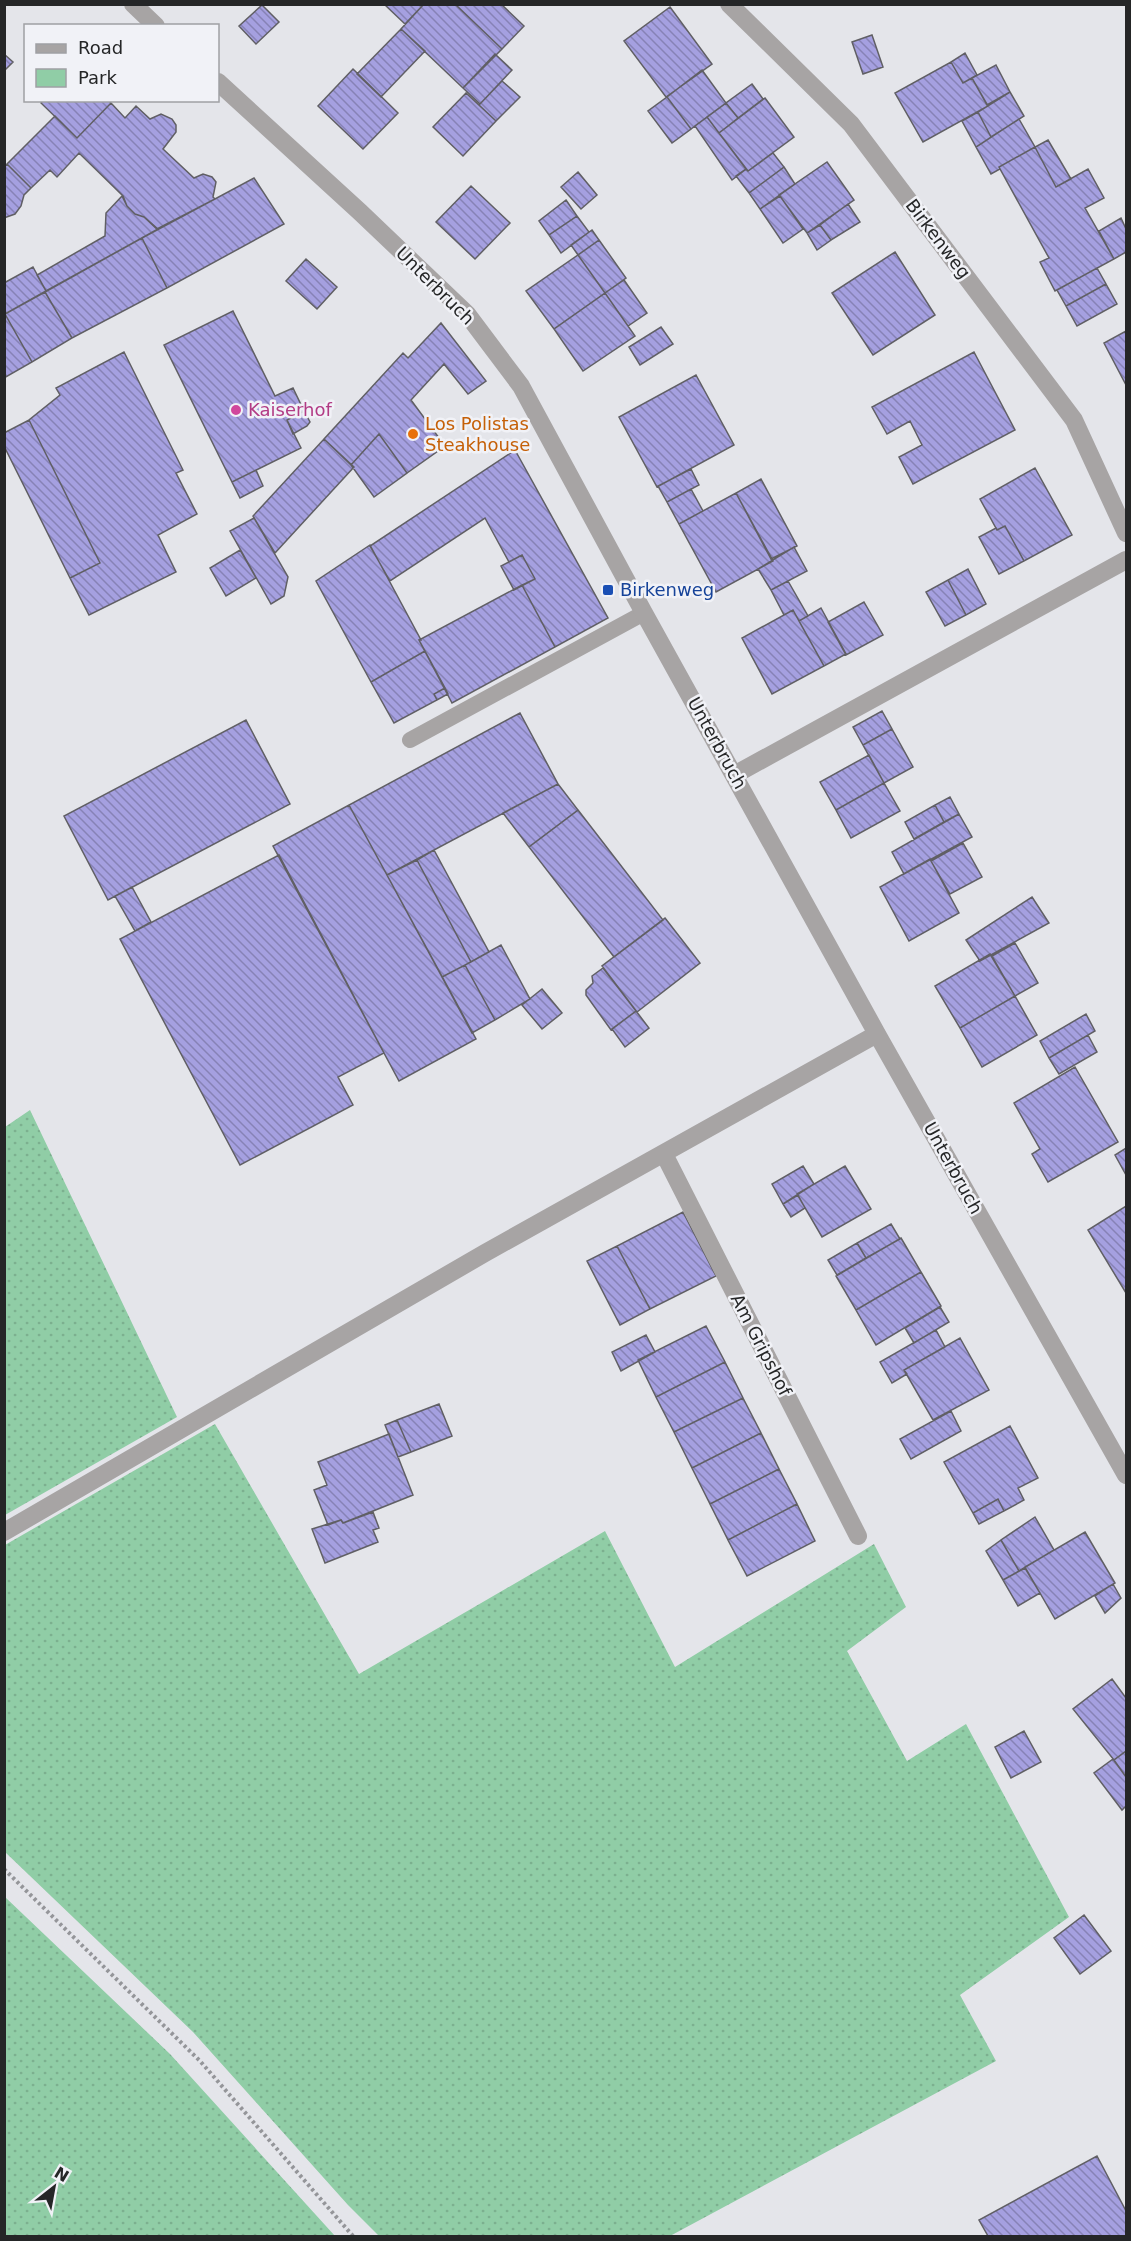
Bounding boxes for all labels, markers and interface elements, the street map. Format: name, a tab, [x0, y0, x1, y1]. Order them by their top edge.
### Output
legend	[24, 24, 219, 102]
text: Road	[78, 37, 123, 58]
text: Park	[78, 67, 117, 88]
street label: Birkenweg	[902, 195, 975, 283]
street label: Unterbruch	[392, 242, 479, 329]
place label: Kaiserhof	[248, 399, 332, 420]
marker: Kaiserhof	[229, 403, 243, 417]
place label: Los Polistas Steakhouse	[425, 413, 530, 455]
marker: Los Polistas Steakhouse	[406, 427, 420, 441]
place label: Birkenweg	[620, 579, 714, 600]
marker: Birkenweg	[601, 583, 615, 597]
street label: Unterbruch	[684, 693, 751, 792]
street label: Unterbruch	[920, 1118, 987, 1217]
street label: Am Gripshof	[727, 1290, 796, 1400]
north arrow	[24, 2157, 84, 2217]
text: N	[51, 2163, 72, 2186]

